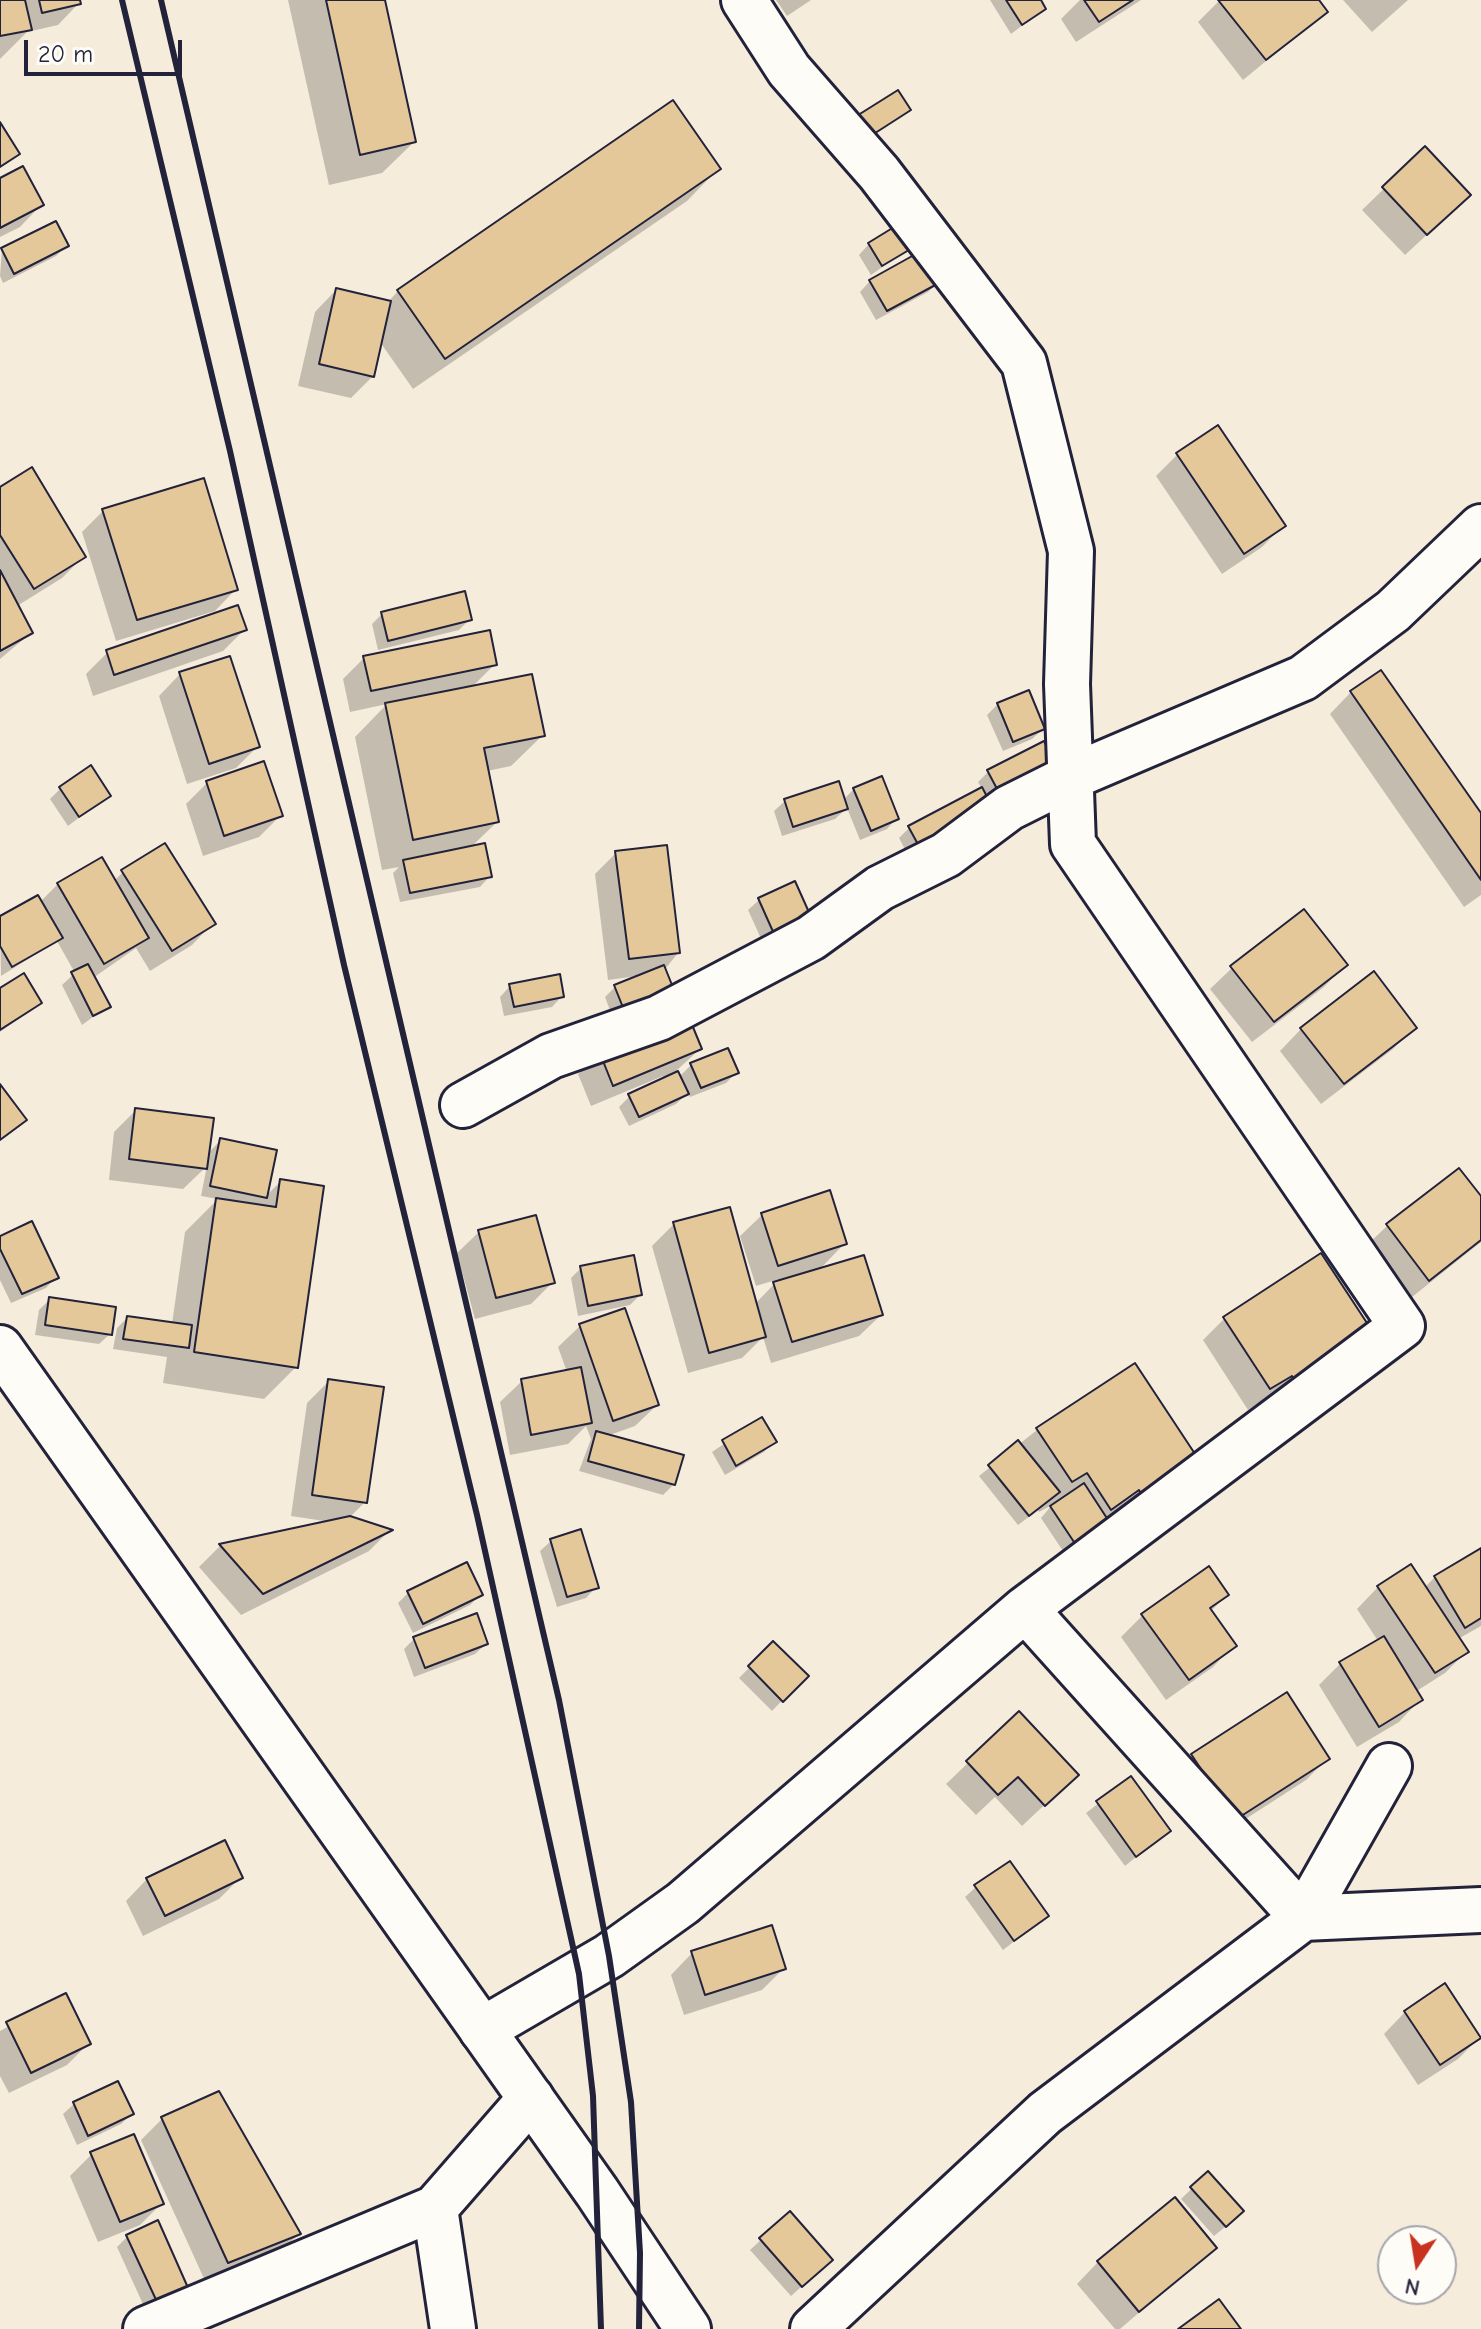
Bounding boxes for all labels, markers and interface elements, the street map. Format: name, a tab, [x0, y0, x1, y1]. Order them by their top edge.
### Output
scale bar	[28, 24, 186, 74]
text: 20 m	[38, 40, 93, 68]
north arrow	[1377, 2225, 1457, 2305]
text: N	[1403, 2272, 1422, 2301]

